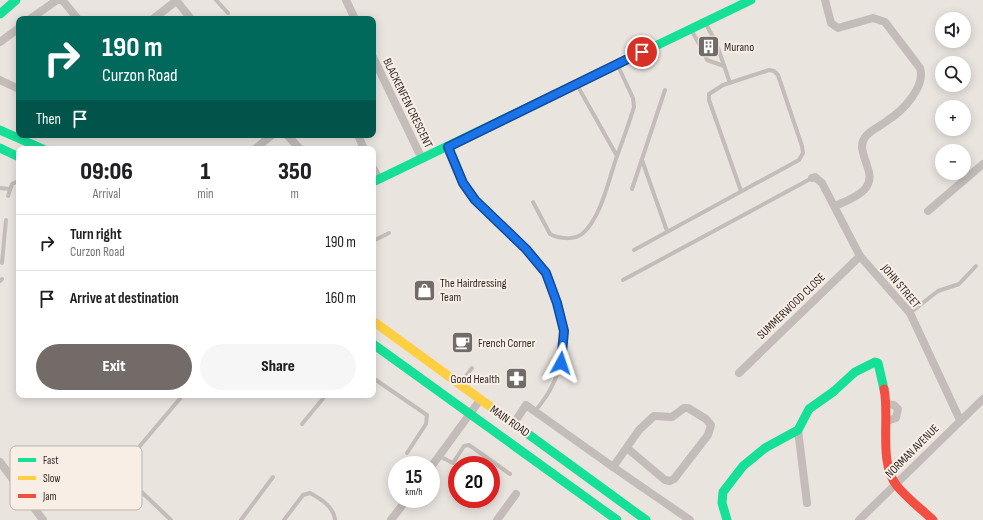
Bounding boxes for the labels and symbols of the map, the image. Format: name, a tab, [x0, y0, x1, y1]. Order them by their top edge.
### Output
building icon: Murano	[696, 34, 722, 60]
pin	[625, 35, 659, 69]
place label: Murano	[724, 40, 754, 55]
street label: BLACKENFEN CRESCENT	[379, 56, 436, 151]
street label: JOHN STREET	[877, 261, 923, 311]
street label: SUMMERWOOD CLOSE	[754, 270, 829, 343]
place label: The Hairdressing Team	[440, 276, 507, 305]
shop icon: The Hairdressing Team	[412, 277, 438, 303]
cafe icon: French Corner	[449, 330, 475, 356]
place label: French Corner	[478, 336, 536, 351]
position arrow	[540, 342, 582, 384]
pharmacy icon: Good Health	[503, 366, 529, 392]
place label: Good Health	[451, 372, 500, 387]
street label: MAIN ROAD	[487, 402, 533, 441]
street label: NORMAN AVENUE	[882, 421, 942, 481]
legend	[10, 446, 142, 510]
text: Fast	[43, 454, 59, 467]
speed limit sign: 20	[448, 456, 500, 508]
text: Slow	[43, 472, 60, 485]
text: Jam	[42, 490, 57, 503]

